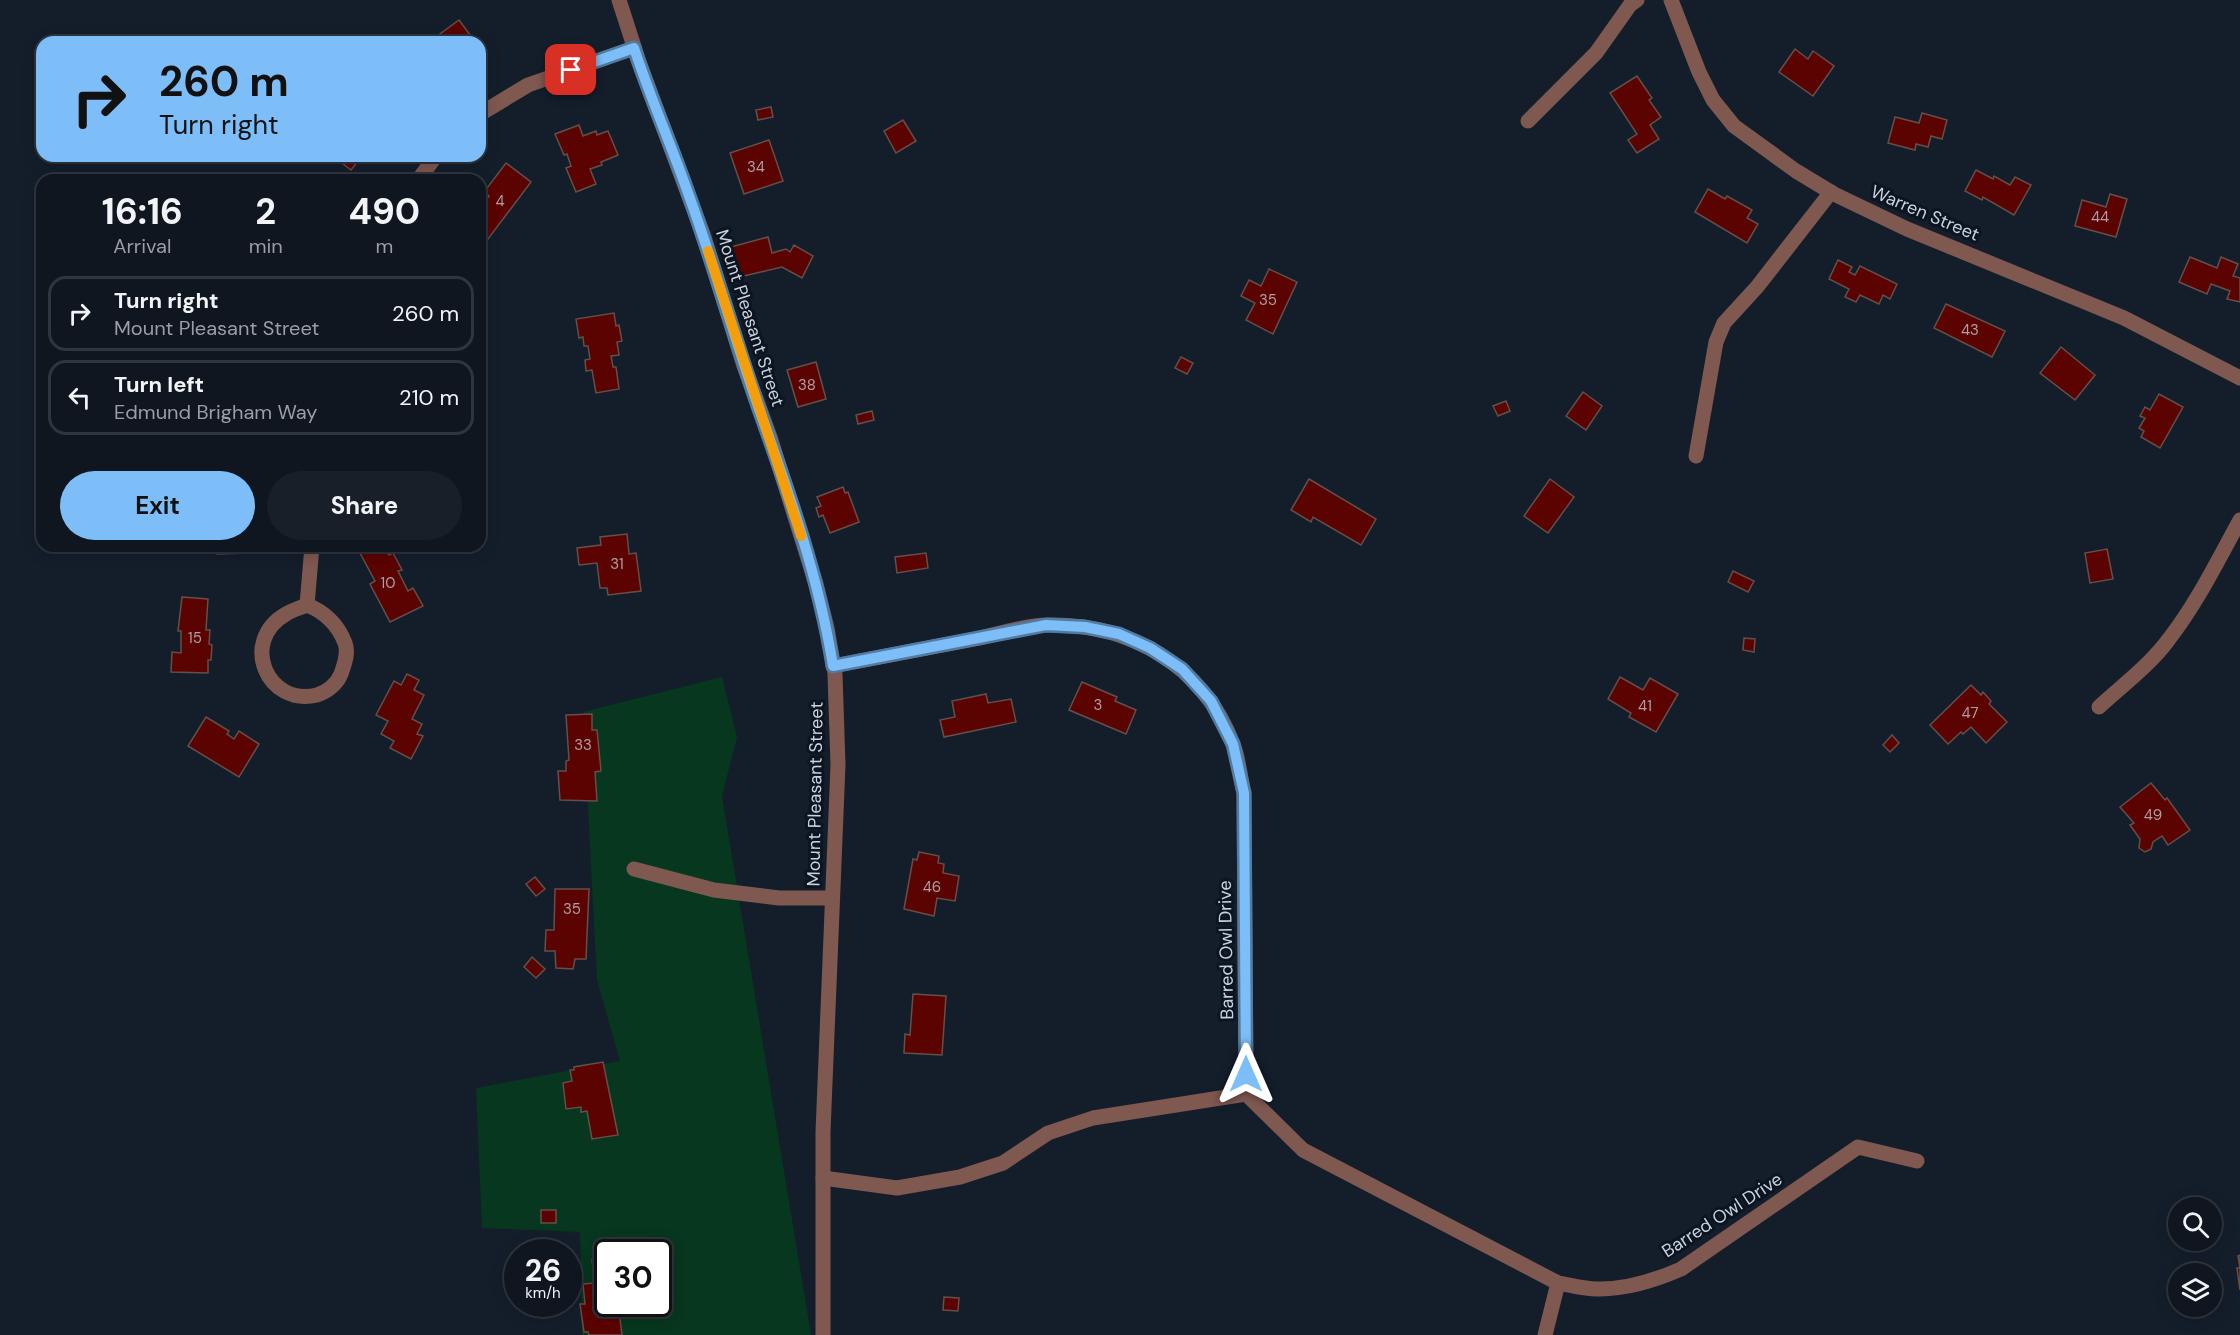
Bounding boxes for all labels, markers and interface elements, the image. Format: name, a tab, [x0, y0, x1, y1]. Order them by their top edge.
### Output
pin	[545, 44, 596, 95]
icon: arrive	[554, 53, 587, 86]
text: 260 m	[159, 54, 289, 109]
icon: right	[60, 60, 138, 138]
text: Turn right	[159, 107, 279, 142]
house number: 34	[747, 157, 765, 177]
street label: Warren Street	[1867, 179, 1983, 247]
text: 16:16	[102, 188, 183, 235]
text: 2	[255, 188, 276, 235]
text: 490	[349, 188, 420, 235]
house number: 4	[495, 191, 505, 211]
house number: 44	[2091, 207, 2109, 227]
street label: Mount Pleasant Street	[710, 226, 790, 410]
text: Arrival	[113, 233, 171, 259]
text: min	[249, 233, 283, 259]
text: m	[375, 233, 393, 259]
text: Turn right	[114, 286, 219, 315]
house number: 35	[1259, 290, 1277, 310]
icon: right	[63, 297, 96, 330]
text: 260 m	[392, 299, 459, 328]
text: Mount Pleasant Street	[114, 315, 319, 341]
house number: 43	[1961, 320, 1979, 340]
text: Turn left	[114, 370, 204, 399]
house number: 38	[798, 375, 816, 395]
icon: left	[63, 381, 96, 414]
text: 210 m	[399, 383, 459, 412]
text: Edmund Brigham Way	[114, 399, 317, 425]
button: Exit	[60, 471, 255, 540]
button: Share	[267, 471, 462, 540]
house number: 31	[610, 554, 624, 574]
house number: 10	[381, 573, 395, 593]
house number: 15	[188, 628, 202, 648]
house number: 3	[1094, 695, 1102, 715]
house number: 41	[1638, 696, 1652, 716]
street label: Mount Pleasant Street	[801, 701, 829, 887]
house number: 47	[1961, 703, 1979, 723]
house number: 33	[574, 735, 592, 755]
house number: 49	[2144, 805, 2162, 825]
house number: 46	[923, 877, 941, 897]
street label: Barred Owl Drive	[1213, 880, 1239, 1020]
house number: 35	[563, 899, 581, 919]
position arrow	[1214, 1042, 1278, 1106]
street label: Barred Owl Drive	[1657, 1167, 1787, 1263]
map controls	[2168, 1197, 2222, 1317]
button: search	[2168, 1197, 2222, 1251]
speed limit sign: 30	[594, 1239, 672, 1317]
text: 26	[525, 1251, 561, 1290]
button: layers	[2168, 1263, 2222, 1317]
text: km/h	[525, 1283, 561, 1303]

